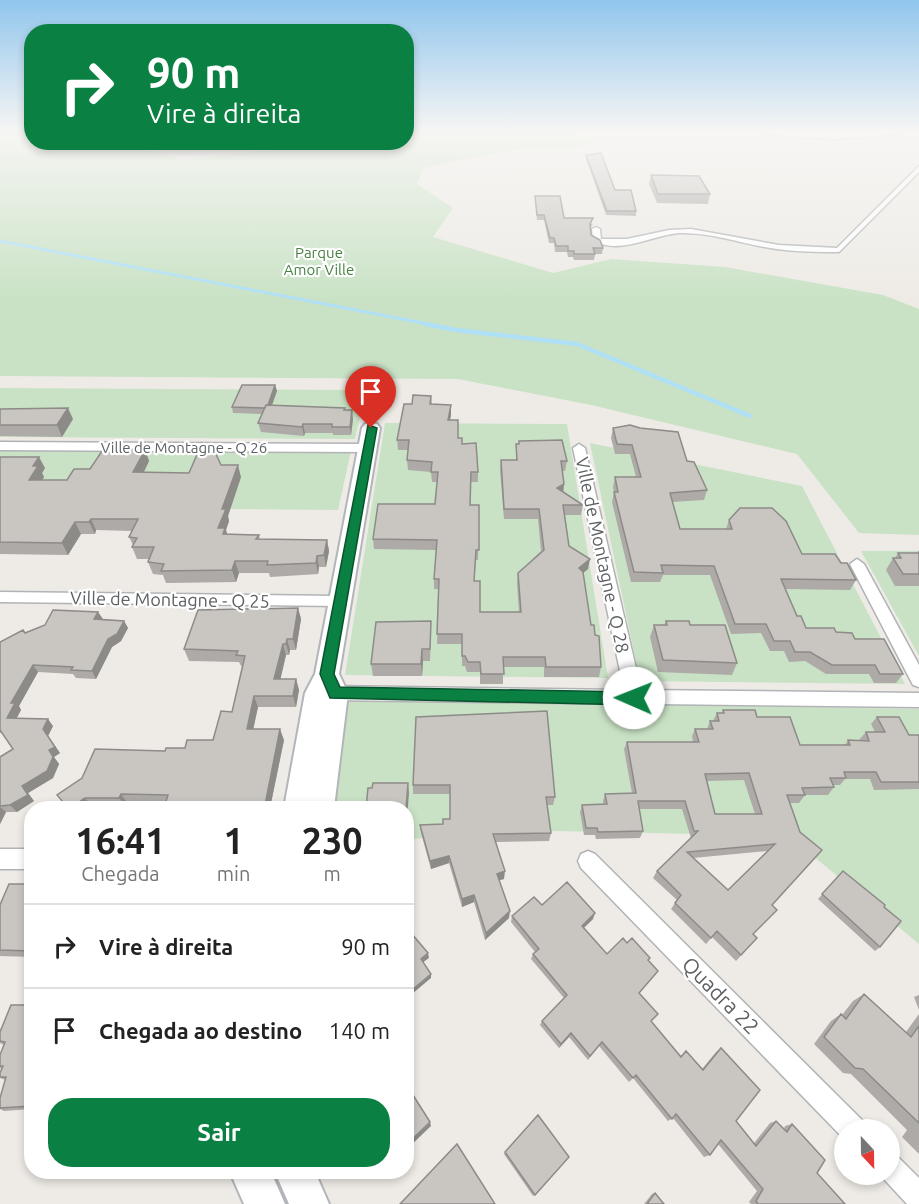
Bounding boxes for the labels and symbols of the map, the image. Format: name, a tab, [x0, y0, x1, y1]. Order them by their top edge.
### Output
park label: Parque Amor Ville	[284, 244, 354, 278]
pin	[345, 366, 396, 428]
street label: Ville de Montagne - Q 26	[101, 439, 267, 456]
street label: Ville de Montagne - Q 28	[571, 455, 634, 655]
street label: Ville de Montagne - Q 25	[70, 587, 270, 612]
position arrow	[602, 666, 666, 730]
street label: Quadra 22	[678, 952, 764, 1038]
north arrow	[834, 1119, 900, 1185]

